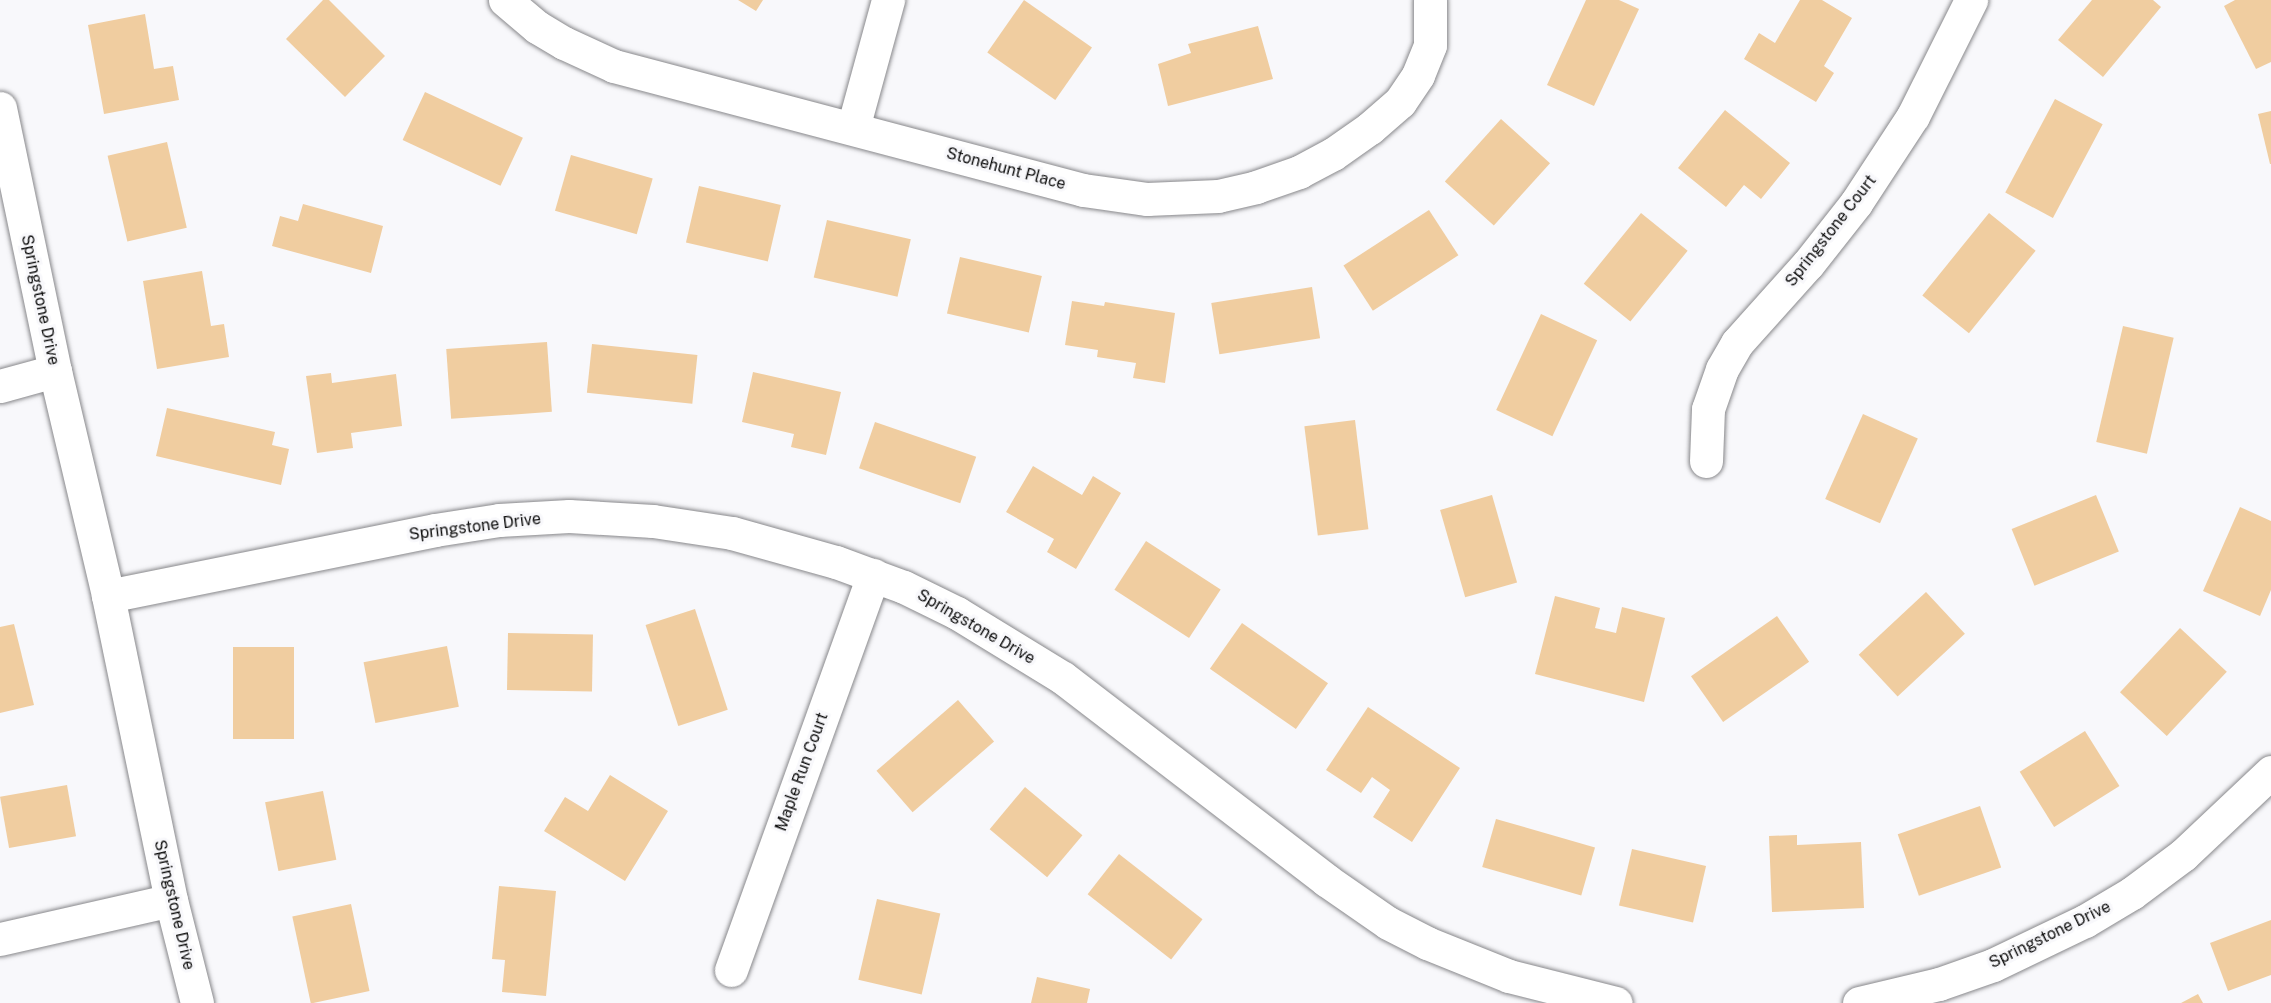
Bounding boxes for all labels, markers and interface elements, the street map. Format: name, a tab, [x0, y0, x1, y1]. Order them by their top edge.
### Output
street label: Stonehunt Place	[944, 144, 1068, 194]
street label: Springstone Court	[1781, 171, 1881, 291]
street label: Springstone Drive	[17, 233, 63, 367]
street label: Springstone Drive	[408, 509, 542, 545]
street label: Springstone Drive	[914, 585, 1038, 669]
street label: Maple Run Court	[772, 710, 832, 834]
street label: Springstone Drive	[150, 838, 198, 972]
street label: Springstone Drive	[1986, 897, 2114, 973]

